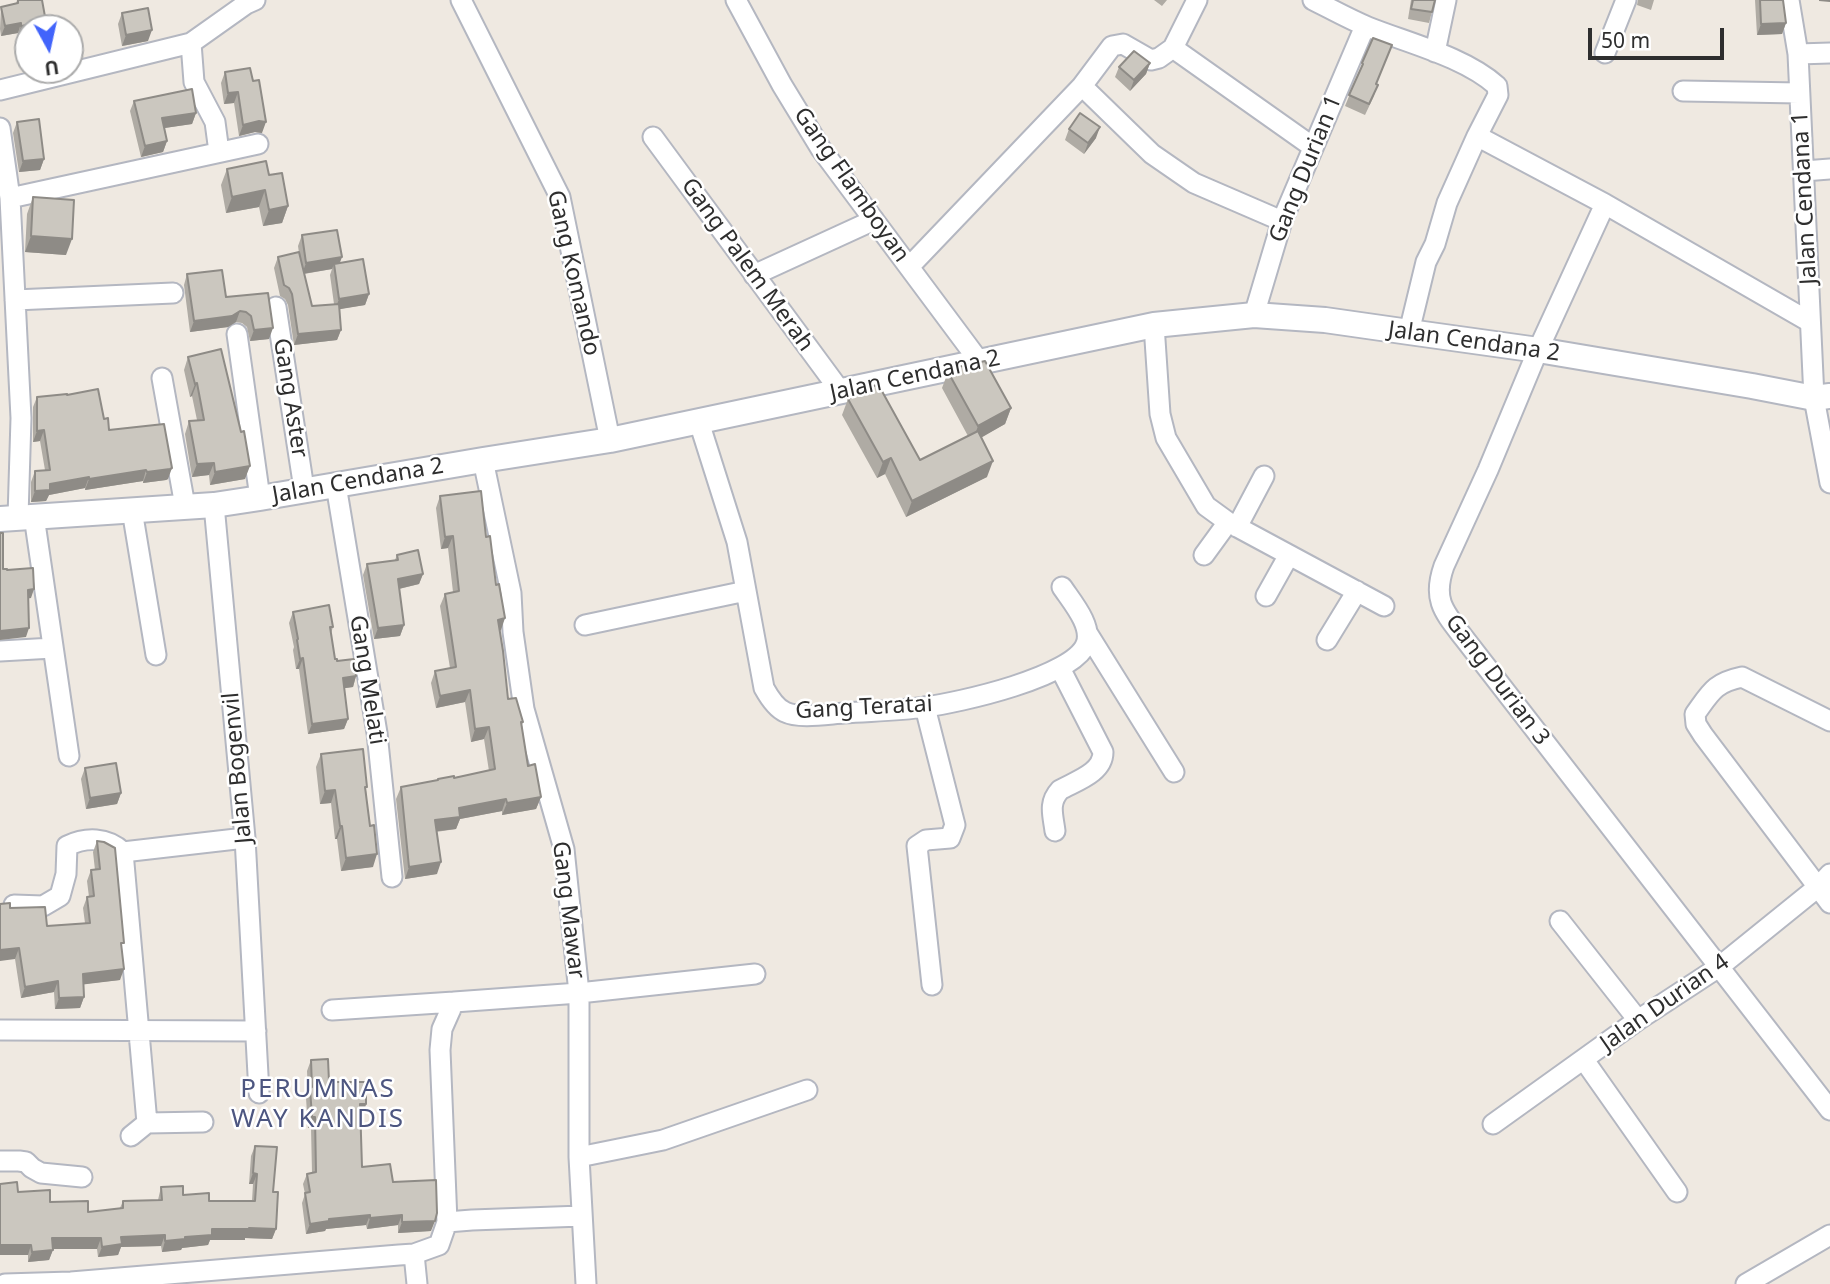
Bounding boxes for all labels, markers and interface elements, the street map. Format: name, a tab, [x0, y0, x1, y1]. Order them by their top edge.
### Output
north arrow	[14, 14, 84, 84]
scale bar	[1592, 14, 1728, 58]
text: 50 m	[1601, 26, 1650, 54]
text: U	[43, 54, 61, 82]
street label: Gang Durian 1	[1264, 91, 1348, 247]
street label: Gang Flamboyan	[787, 102, 915, 268]
street label: Jalan Cendana 1	[1787, 111, 1823, 285]
street label: Gang Palem Merah	[675, 173, 819, 357]
street label: Gang Komando	[541, 188, 605, 358]
street label: Jalan Cendana 2	[1386, 316, 1562, 368]
street label: Gang Aster	[267, 336, 313, 460]
street label: Jalan Cendana 2	[827, 344, 1003, 408]
street label: Jalan Cendana 2	[270, 452, 446, 510]
street label: Gang Durian 3	[1439, 609, 1555, 751]
street label: Gang Melati	[343, 613, 391, 747]
street label: Jalan Bogenvil	[218, 691, 258, 845]
street label: Gang Teratai	[795, 691, 933, 725]
street label: Gang Mawar	[546, 840, 590, 980]
street label: Jalan Durian 4	[1595, 948, 1735, 1058]
district label: PERUMNAS WAY KANDIS	[232, 1074, 404, 1136]

